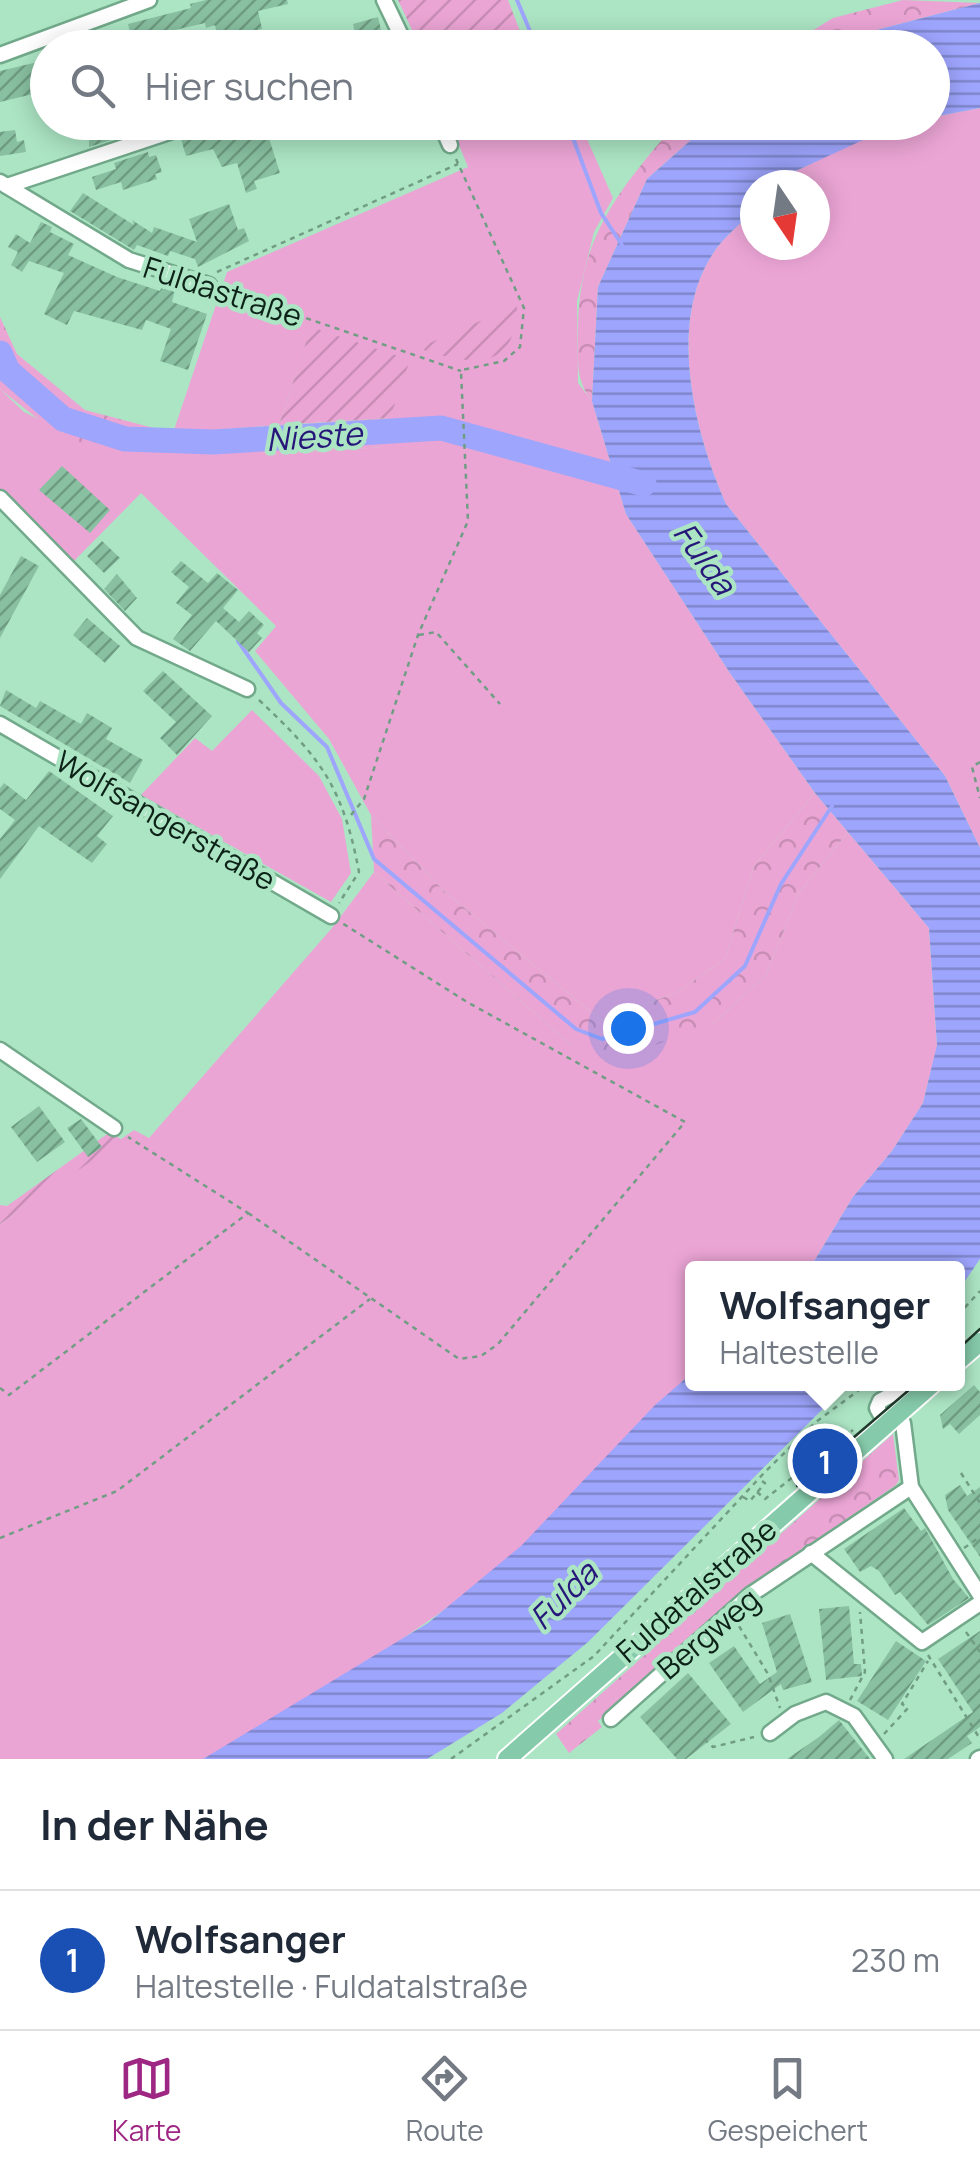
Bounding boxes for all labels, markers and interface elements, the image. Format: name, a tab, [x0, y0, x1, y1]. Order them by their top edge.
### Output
search box	[30, 30, 950, 140]
icon: search	[65, 58, 120, 113]
text: Hier suchen	[145, 59, 354, 111]
north arrow	[740, 170, 830, 260]
street label: Fuldastraße	[138, 246, 308, 336]
water label: Nieste	[265, 411, 366, 461]
water label: Fulda	[664, 513, 747, 605]
street label: Wolfsangerstraße	[49, 740, 283, 900]
your location	[603, 1003, 654, 1054]
popup	[685, 1261, 965, 1391]
text: Wolfsanger	[720, 1278, 930, 1330]
text: Haltestelle	[720, 1330, 879, 1374]
pin: 1	[792, 1424, 858, 1498]
street label: Fuldatalstraße	[607, 1509, 785, 1671]
water label: Fulda	[519, 1550, 608, 1639]
street label: Bergweg	[648, 1578, 768, 1688]
text: In der Nähe	[40, 1795, 269, 1853]
text: Wolfsanger	[135, 1912, 346, 1964]
text: 1	[65, 1938, 80, 1982]
text: 230 m	[851, 1938, 940, 1982]
text: Haltestelle · Fuldatalstraße	[135, 1964, 528, 2008]
tab: Karte	[112, 2051, 181, 2149]
tab: Route	[406, 2051, 484, 2149]
tab: Gespeichert	[708, 2051, 868, 2149]

